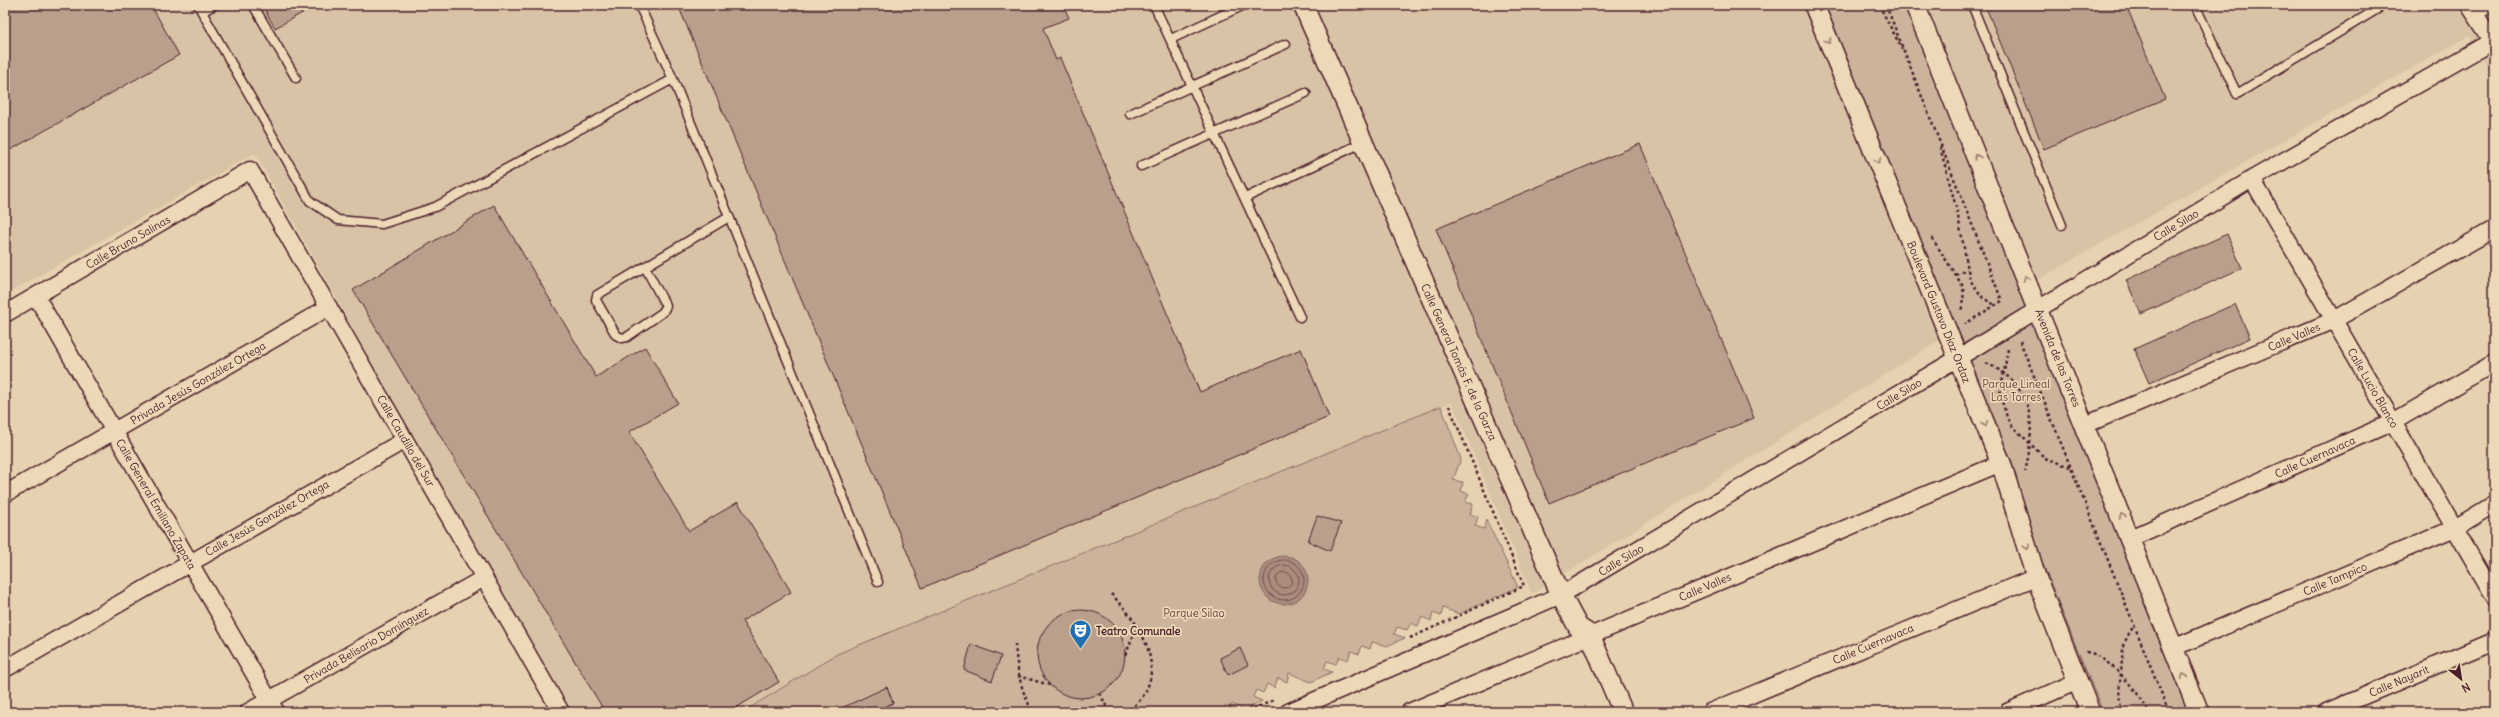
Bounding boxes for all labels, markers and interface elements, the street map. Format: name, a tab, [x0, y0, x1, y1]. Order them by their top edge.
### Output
one-way arrow	[1824, 38, 1832, 45]
one-way arrow	[1974, 154, 1982, 161]
one-way arrow	[1873, 158, 1881, 165]
street label: Calle Silao	[2151, 206, 2201, 244]
street label: Calle Bruno Salinas	[83, 212, 173, 272]
street label: Boulevard Gustavo Díaz Ordaz	[1904, 239, 1974, 385]
one-way arrow	[2023, 274, 2031, 281]
street label: Calle General Tomás F. de la Garza	[1418, 281, 1500, 443]
street label: Avenida de las Torres	[2032, 307, 2084, 409]
street label: Calle Valles	[2266, 320, 2322, 354]
street label: Privada Jesús González Ortega	[128, 338, 268, 428]
street label: Calle Lucio Blanco	[2344, 346, 2402, 430]
street label: Calle Silao	[1874, 375, 1924, 413]
park label: Parque Lineal Las Torres	[1982, 377, 2050, 404]
street label: Calle Caudillo del Sur	[374, 393, 438, 490]
one-way arrow	[1980, 420, 1988, 428]
street label: Calle Cuernavaca	[2273, 433, 2357, 481]
street label: Calle General Emiliano Zapata	[113, 436, 199, 572]
street label: Calle Jesús González Ortega	[203, 477, 331, 559]
one-way arrow	[2118, 512, 2126, 519]
street label: Calle Silao	[1596, 541, 1646, 579]
one-way arrow	[2022, 544, 2031, 551]
street label: Calle Tampico	[2301, 559, 2369, 599]
street label: Calle Valles	[1677, 570, 1733, 604]
street label: Privada Belisario Domínguez	[301, 604, 431, 686]
park label: Parque Silao	[1163, 606, 1225, 620]
theatre icon: Teatro Comunale	[1068, 618, 1094, 651]
street label: Calle Cuernavaca	[1830, 621, 1916, 667]
place label: Teatro Comunale	[1096, 624, 1181, 638]
north arrow	[2441, 659, 2481, 699]
street label: Calle Nayarit	[2367, 662, 2431, 700]
one-way arrow	[2181, 672, 2189, 679]
text: N	[2459, 680, 2473, 696]

